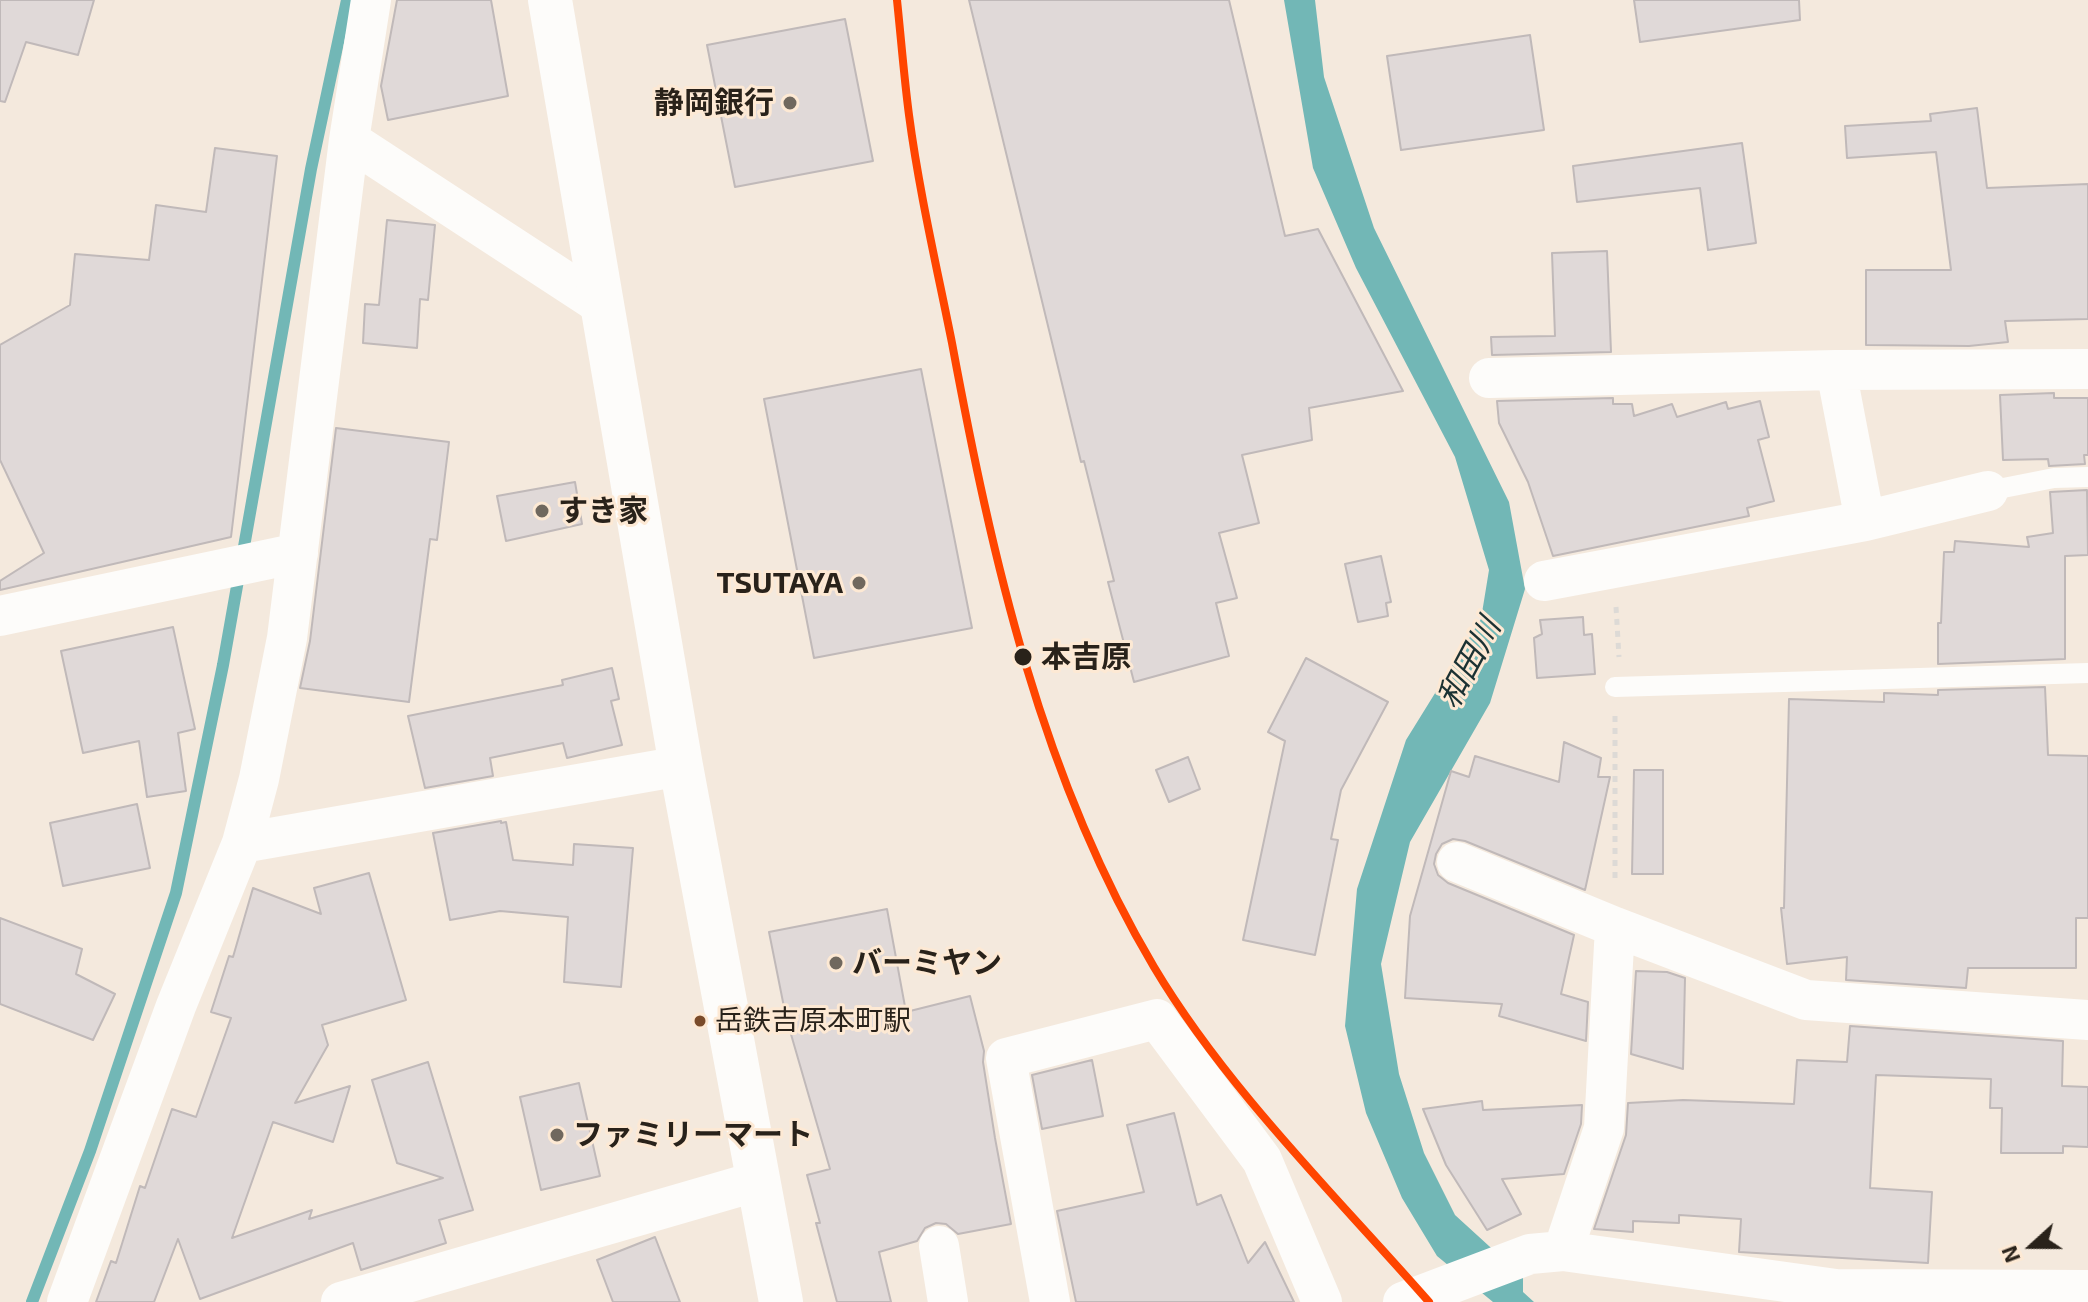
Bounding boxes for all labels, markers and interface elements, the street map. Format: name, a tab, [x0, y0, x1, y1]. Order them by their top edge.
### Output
place label: 静岡銀行	[654, 85, 774, 121]
marker: 静岡銀行	[781, 94, 799, 112]
place label: すき家	[558, 493, 648, 529]
marker: すき家	[533, 502, 551, 520]
place label: TSUTAYA	[716, 565, 843, 601]
marker: TSUTAYA	[850, 574, 868, 592]
water label: 和田川	[1430, 612, 1508, 714]
place label: 本吉原	[1041, 639, 1131, 675]
marker: 本吉原	[1012, 646, 1034, 668]
place label: バーミヤン	[852, 945, 1002, 981]
marker: バーミヤン	[827, 954, 845, 972]
place label: 岳鉄吉原本町駅	[715, 1004, 911, 1038]
marker: 岳鉄吉原本町駅	[692, 1013, 708, 1029]
place label: ファミリーマート	[573, 1117, 813, 1153]
marker: ファミリーマート	[548, 1126, 566, 1144]
north arrow	[1992, 1206, 2072, 1286]
text: N	[1995, 1243, 2025, 1267]

